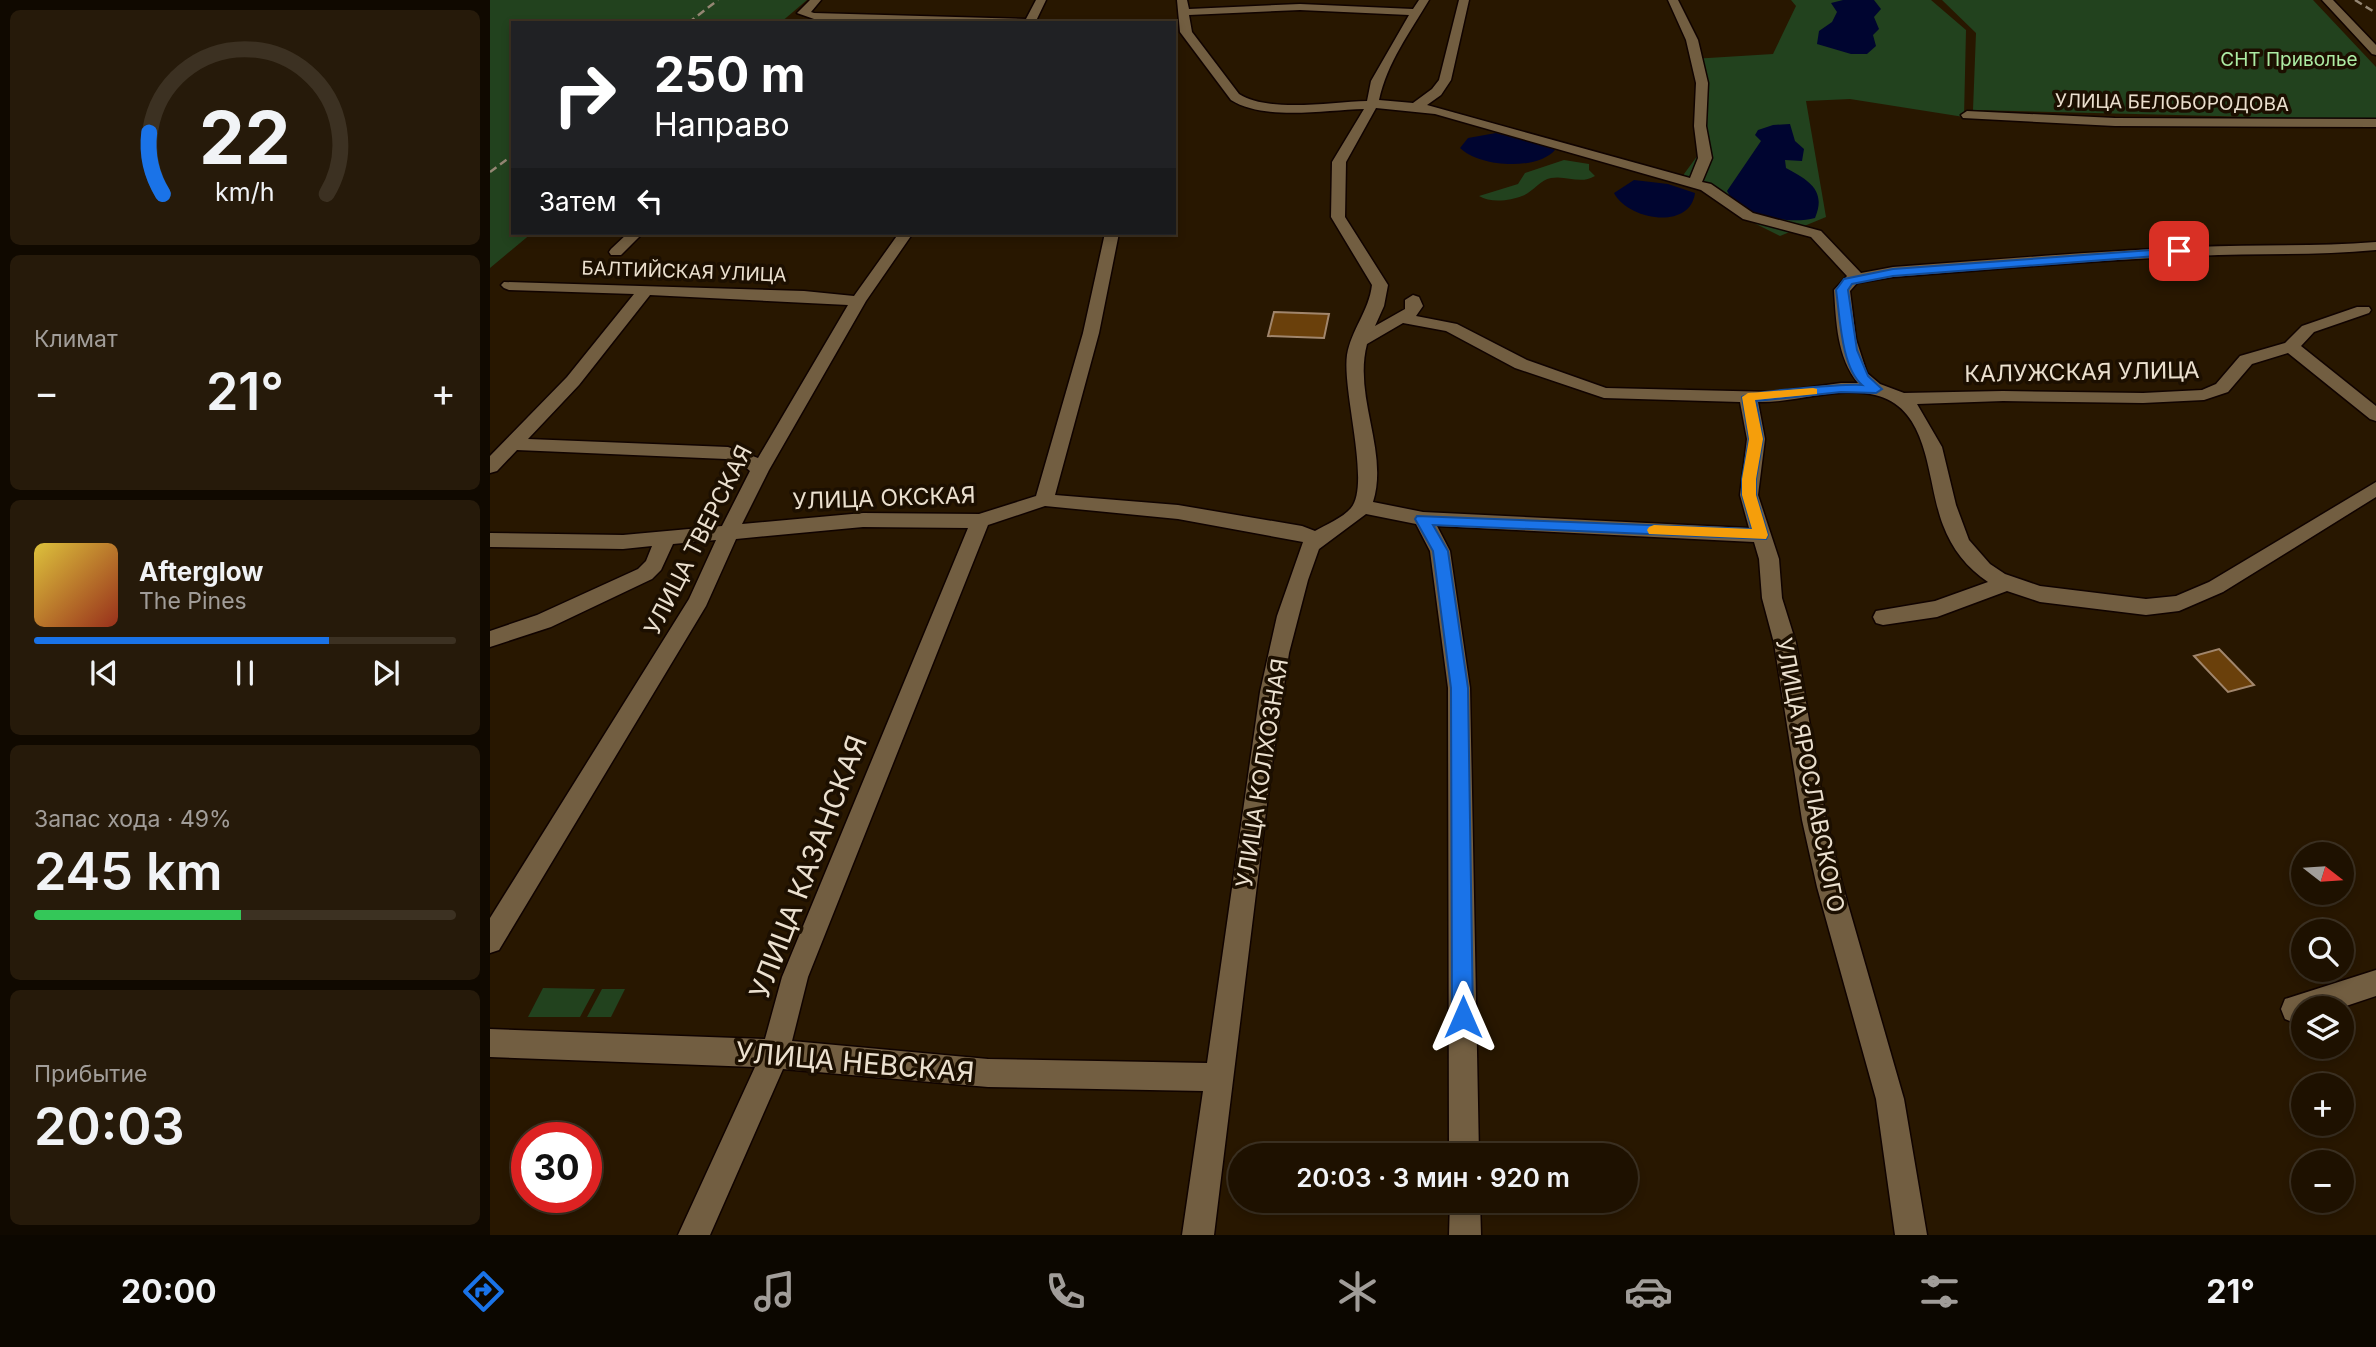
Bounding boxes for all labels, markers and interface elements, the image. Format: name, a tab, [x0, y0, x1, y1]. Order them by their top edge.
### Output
text: 250 m	[654, 45, 806, 104]
park label: СНТ Приволье	[2220, 48, 2358, 71]
icon: right	[539, 49, 630, 140]
street label: УЛИЦА БЕЛОБОРОДОВА	[2055, 89, 2289, 116]
text: 22	[199, 93, 291, 182]
text: Направо	[654, 105, 790, 144]
text: km/h	[215, 176, 275, 206]
icon: left	[631, 182, 669, 220]
text: Затем	[539, 186, 617, 217]
pin	[2149, 221, 2209, 281]
icon: arrive	[2160, 232, 2198, 270]
street label: БАЛТИЙСКАЯ УЛИЦА	[581, 255, 787, 287]
text: Климат	[34, 325, 118, 353]
street label: КАЛУЖСКАЯ УЛИЦА	[1964, 356, 2200, 388]
text: 21°	[206, 360, 284, 423]
text: −	[34, 369, 59, 415]
text: +	[431, 369, 456, 415]
street label: УЛИЦА ТВЕРСКАЯ	[638, 440, 758, 640]
street label: УЛИЦА ОКСКАЯ	[792, 481, 976, 515]
text: Afterglow	[139, 556, 263, 587]
text: The Pines	[139, 587, 247, 615]
street label: УЛИЦА ЯРОСЛАВСКОГО	[1770, 635, 1850, 915]
icon: previous	[85, 654, 123, 692]
icon: pause	[226, 654, 264, 692]
icon: next	[367, 654, 405, 692]
street label: УЛИЦА КОЛХОЗНАЯ	[1230, 656, 1294, 890]
street label: УЛИЦА КАЗАНСКАЯ	[742, 731, 874, 1003]
text: Запас хода · 49%	[34, 805, 232, 833]
text: 245 km	[34, 840, 222, 903]
north arrow	[2291, 842, 2354, 905]
map controls	[2291, 842, 2354, 1213]
button: search	[2291, 919, 2354, 982]
position arrow	[1426, 980, 1500, 1054]
button: layers	[2291, 996, 2354, 1059]
street label: УЛИЦА НЕВСКАЯ	[734, 1035, 976, 1089]
text: Прибытие	[34, 1060, 147, 1088]
button: +	[2291, 1073, 2354, 1136]
text: 20:03	[34, 1095, 185, 1158]
speed limit sign: 30	[511, 1122, 602, 1213]
button: −	[2291, 1150, 2354, 1213]
text: 20:03 · 3 мин · 920 m	[1296, 1162, 1570, 1193]
icon: directions	[459, 1267, 508, 1316]
icon: music	[750, 1267, 799, 1316]
icon: phone	[1041, 1267, 1090, 1316]
icon: climate	[1333, 1267, 1382, 1316]
icon: car	[1624, 1267, 1673, 1316]
icon: filters	[1915, 1267, 1964, 1316]
text: 20:00	[121, 1272, 217, 1311]
text: 21°	[2206, 1272, 2255, 1311]

